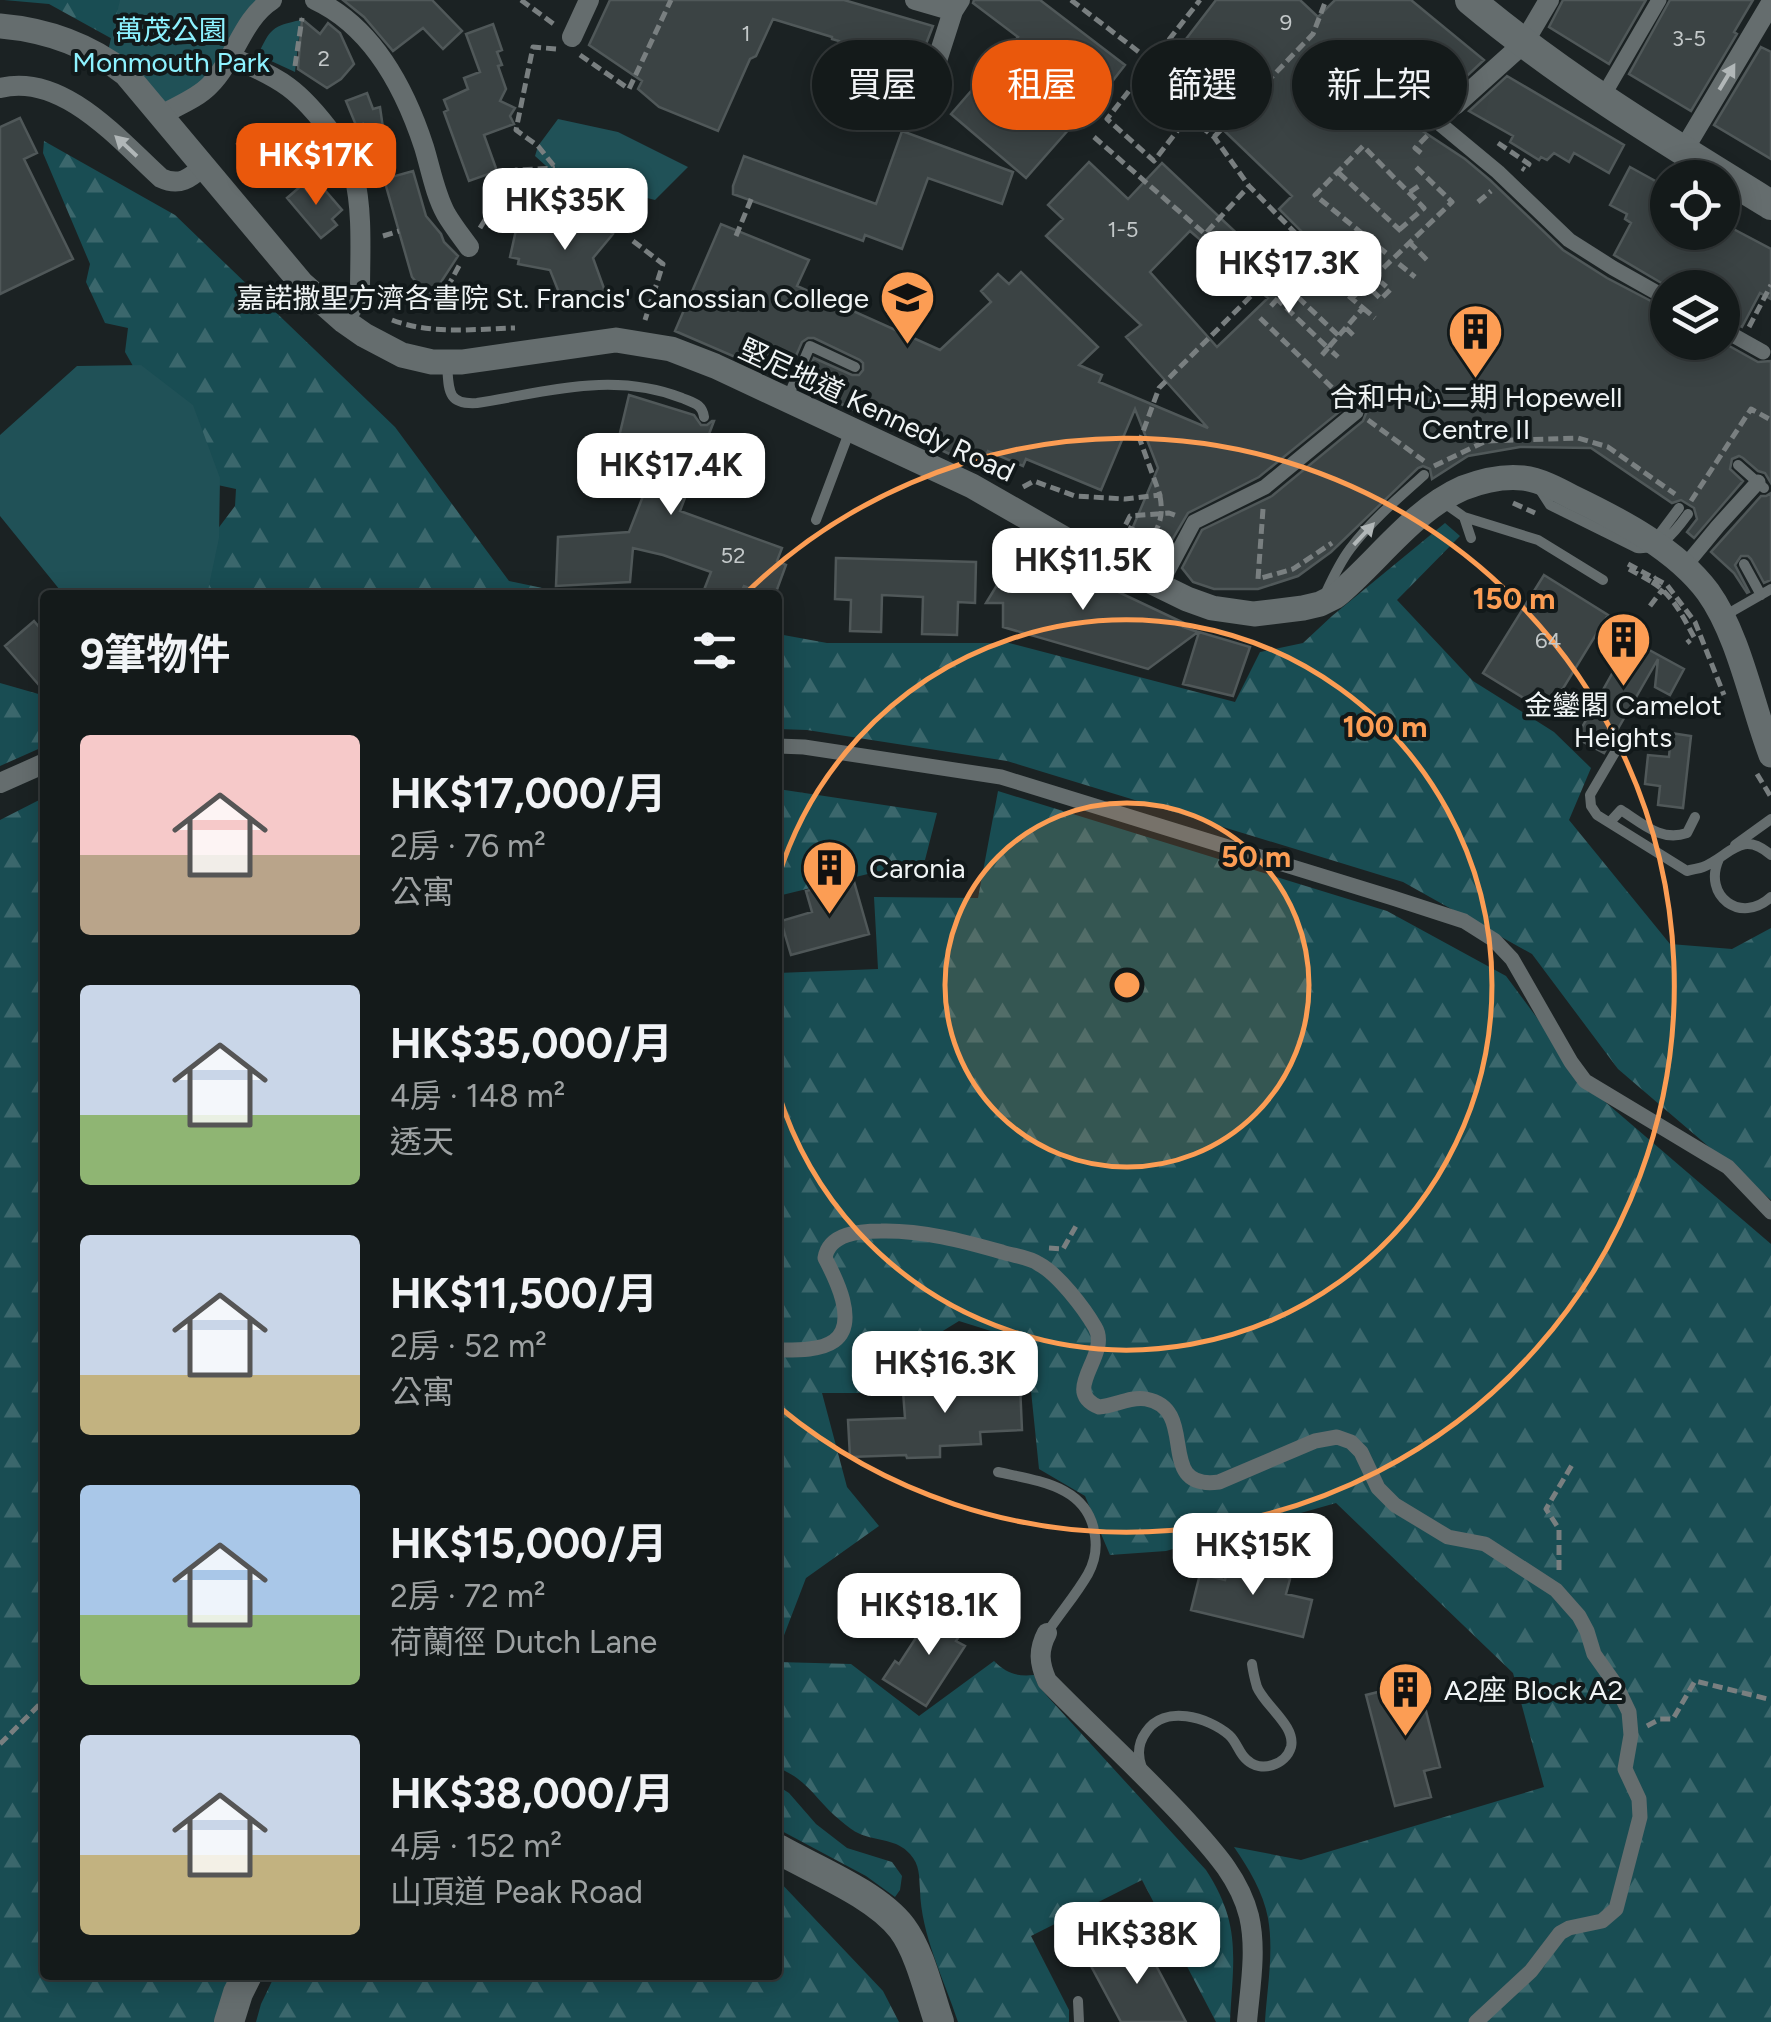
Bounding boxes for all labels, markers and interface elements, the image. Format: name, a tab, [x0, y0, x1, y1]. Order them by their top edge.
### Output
house number: 9	[1280, 9, 1292, 36]
park label: 萬茂公園 Monmouth Park	[72, 13, 270, 79]
house number: 1	[741, 20, 751, 47]
house number: 3-5	[1672, 25, 1706, 52]
chip: 買屋	[812, 40, 952, 130]
chip: 租屋	[972, 40, 1112, 130]
chip: 篩選	[1132, 40, 1272, 130]
chip: 新上架	[1292, 40, 1467, 130]
house number: 2	[318, 45, 330, 72]
one-way arrow	[1718, 63, 1735, 91]
pin: HK$17K	[235, 123, 397, 208]
one-way arrow	[114, 135, 138, 158]
text: HK$17K	[258, 136, 374, 174]
map controls	[1650, 160, 1740, 360]
button: locate	[1650, 160, 1740, 250]
pin: HK$35K	[484, 168, 646, 253]
text: HK$35K	[505, 181, 625, 219]
house number: 1-5	[1108, 216, 1138, 243]
pin: HK$17.3K	[1186, 231, 1392, 316]
text: HK$17.3K	[1218, 244, 1360, 282]
school or university icon: 嘉諾撒聖方濟各書院 St. Francis' Canossian College	[878, 268, 938, 347]
button: layers	[1650, 270, 1740, 360]
place label: 嘉諾撒聖方濟各書院 St. Francis' Canossian College	[237, 281, 869, 315]
building icon: 合和中心二期 Hopewell Centre II	[1446, 301, 1506, 380]
street label: 堅尼地道 Kennedy Road	[734, 331, 1020, 489]
place label: 合和中心二期 Hopewell Centre II	[1330, 380, 1622, 446]
pin: HK$17.4K	[568, 433, 774, 518]
text: HK$17.4K	[599, 446, 743, 484]
one-way arrow	[1352, 522, 1375, 546]
pin: HK$11.5K	[980, 528, 1186, 613]
text: HK$11.5K	[1014, 541, 1152, 579]
house number: 52	[721, 542, 745, 569]
text: 150 m	[1473, 580, 1555, 617]
building icon: 金鑾閣 Camelot Heights	[1593, 609, 1653, 688]
icon: filters	[687, 623, 742, 678]
house number: 64	[1535, 627, 1561, 654]
text: 9筆物件	[80, 629, 230, 680]
place label: 金鑾閣 Camelot Heights	[1524, 688, 1722, 754]
text: 100 m	[1343, 708, 1427, 745]
text: HK$17,000/月	[390, 768, 666, 819]
icon: home	[160, 775, 280, 895]
text: 2房 · 76 m²	[390, 827, 546, 865]
building icon: Caronia	[800, 838, 860, 917]
text: 50 m	[1221, 838, 1291, 875]
place label: Caronia	[869, 851, 966, 885]
text: 公寓	[390, 873, 454, 911]
centre of rings	[1109, 967, 1145, 1003]
text: HK$35,000/月	[390, 1018, 673, 1069]
icon: home	[160, 1025, 280, 1145]
text: 4房 · 148 m²	[390, 1077, 565, 1115]
text: 透天	[390, 1123, 454, 1161]
text: HK$11,500/月	[390, 1268, 658, 1319]
icon: home	[160, 1275, 280, 1395]
text: 2房 · 52 m²	[390, 1327, 547, 1365]
pin: HK$16.3K	[842, 1331, 1048, 1416]
text: HK$16.3K	[874, 1344, 1016, 1382]
text: 公寓	[390, 1373, 454, 1411]
pin: HK$15K	[1172, 1513, 1334, 1598]
text: HK$15,000/月	[390, 1518, 667, 1569]
icon: home	[160, 1525, 280, 1645]
text: HK$15K	[1195, 1526, 1311, 1564]
pin: HK$18.1K	[826, 1573, 1032, 1658]
text: 2房 · 72 m²	[390, 1577, 546, 1615]
text: HK$18.1K	[860, 1586, 998, 1624]
text: 荷蘭徑 Dutch Lane	[390, 1623, 657, 1661]
building icon: A2座 Block A2	[1375, 1660, 1435, 1739]
place label: A2座 Block A2	[1444, 1673, 1623, 1707]
text: HK$38,000/月	[390, 1768, 674, 1819]
icon: home	[160, 1775, 280, 1895]
text: 4房 · 152 m²	[390, 1827, 562, 1865]
text: 山頂道 Peak Road	[390, 1873, 643, 1911]
pin: HK$38K	[1056, 1902, 1218, 1987]
text: HK$38K	[1076, 1915, 1198, 1953]

